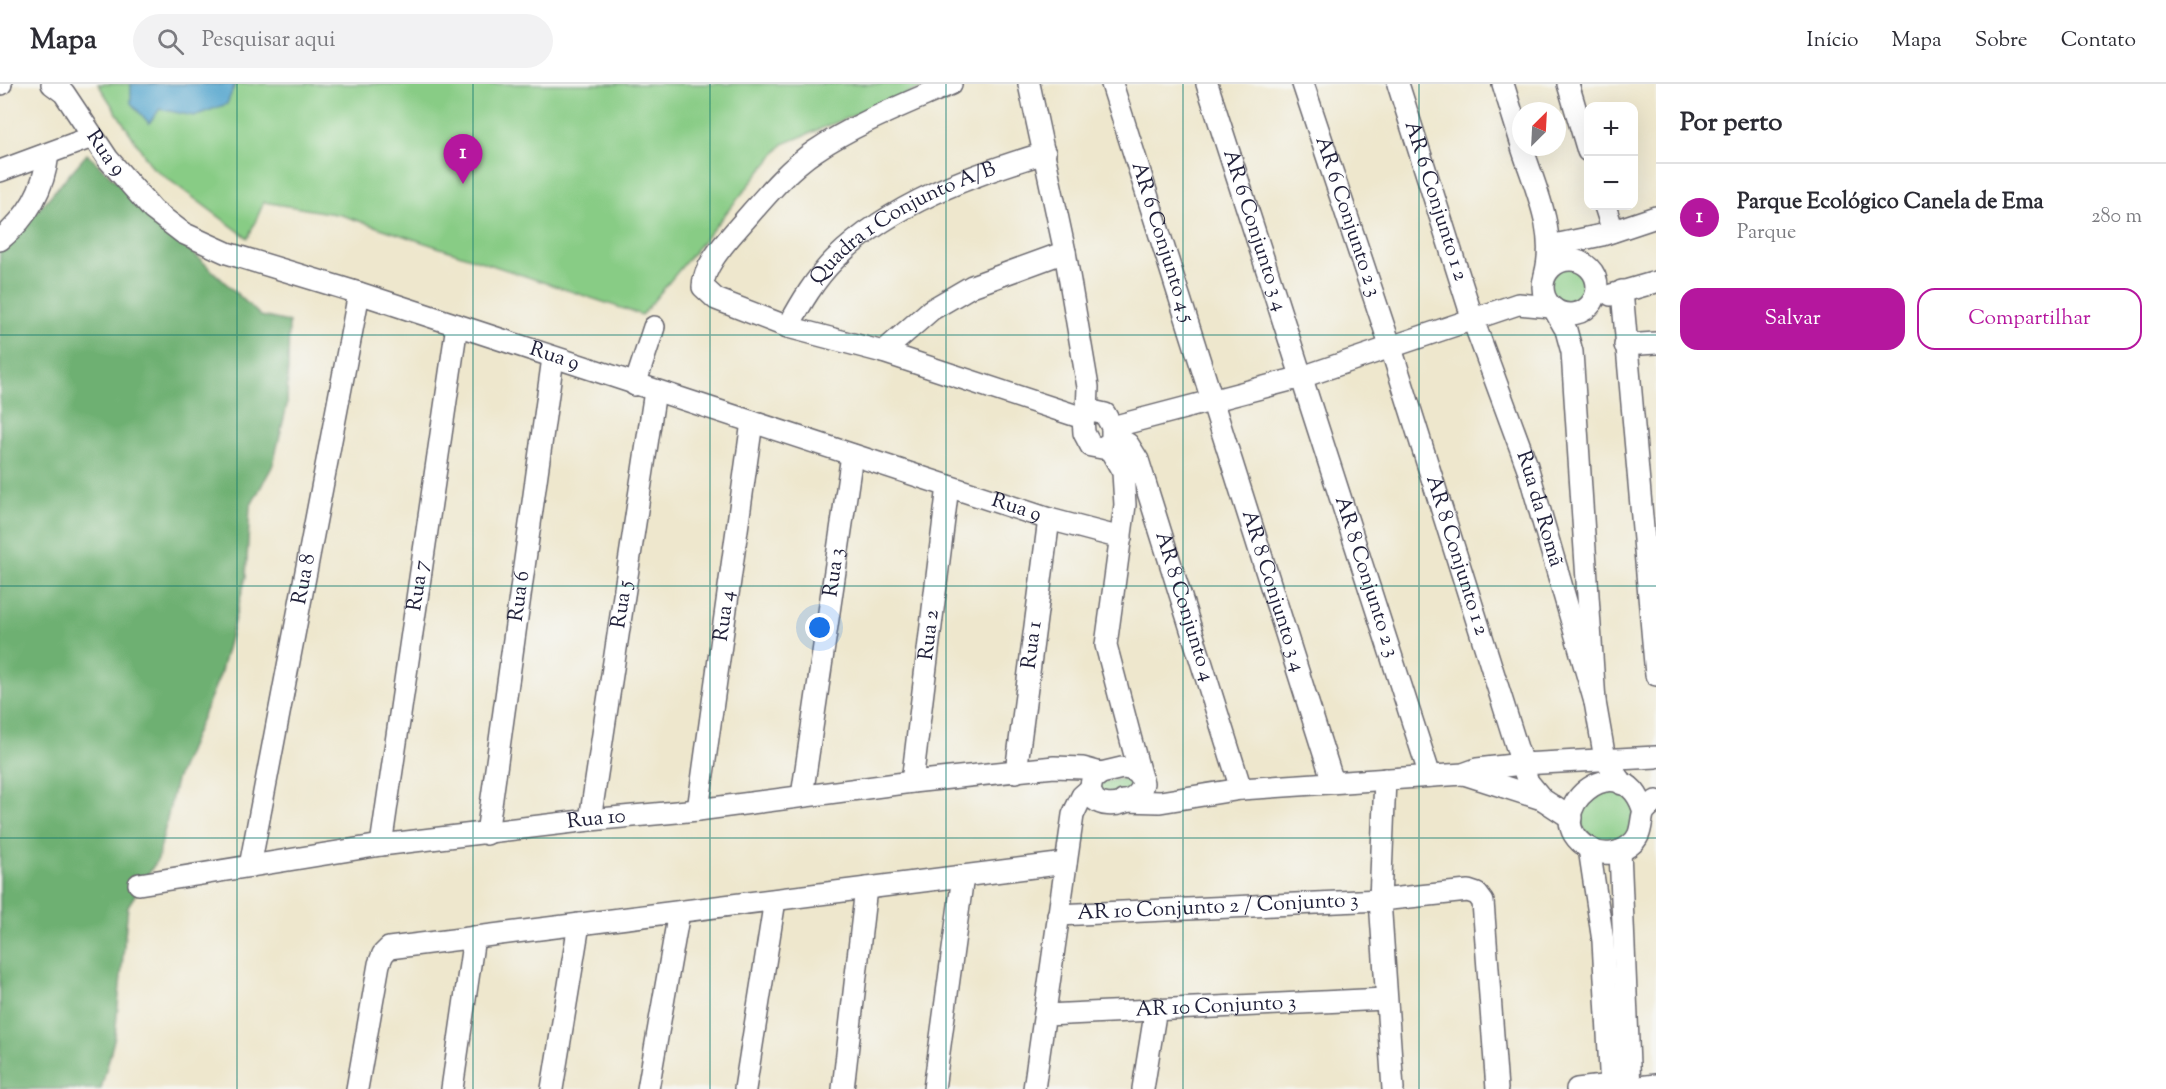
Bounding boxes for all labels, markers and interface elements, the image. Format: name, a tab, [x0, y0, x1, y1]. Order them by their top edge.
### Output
search box	[133, 14, 553, 68]
text: Mapa	[30, 21, 97, 61]
icon: search	[154, 25, 187, 58]
text: Pesquisar aqui	[202, 25, 335, 57]
text: Início	[1807, 26, 1859, 56]
text: Mapa	[1892, 26, 1942, 56]
text: Sobre	[1975, 26, 2028, 56]
text: Contato	[2061, 26, 2136, 56]
north arrow	[1512, 102, 1566, 156]
map controls	[1584, 102, 1638, 210]
button: +	[1584, 102, 1638, 156]
text: Por perto	[1680, 105, 1782, 142]
street label: AR 6 Conjunto 1 2	[1396, 117, 1475, 285]
street label: Rua 9	[78, 124, 132, 183]
street label: AR 6 Conjunto 2 3	[1307, 133, 1388, 301]
pin: 1	[444, 135, 482, 184]
street label: AR 6 Conjunto 3 4	[1214, 146, 1294, 315]
street label: Quadra 1 Conjunto A/B	[803, 155, 1000, 292]
button: −	[1584, 156, 1638, 210]
street label: AR 6 Conjunto 4 5	[1123, 158, 1202, 326]
text: Parque Ecológico Canela de Ema	[1737, 187, 2044, 219]
text: 1	[1696, 203, 1703, 232]
text: 280 m	[2091, 203, 2142, 232]
text: Parque	[1737, 219, 1796, 248]
button: Salvar	[1680, 288, 1905, 350]
button: Compartilhar	[1917, 288, 2142, 350]
street label: Rua 9	[525, 335, 583, 379]
street label: Rua da Romã	[1508, 447, 1570, 571]
street label: AR 8 Conjunto 1 2	[1417, 472, 1496, 640]
street label: Rua 9	[987, 486, 1045, 530]
street label: AR 8 Conjunto 2 3	[1326, 493, 1406, 661]
street label: AR 8 Conjunto 3 4	[1233, 506, 1312, 676]
street label: AR 8 Conjunto 4	[1146, 528, 1221, 685]
street label: Rua 3	[816, 546, 853, 599]
street label: Rua 8	[285, 551, 324, 607]
street label: Rua 7	[400, 558, 438, 613]
street label: Rua 6	[502, 569, 538, 624]
street label: Rua 5	[604, 579, 641, 630]
street label: Rua 4	[707, 588, 743, 643]
street label: Rua 2	[912, 608, 948, 662]
your location	[805, 613, 834, 642]
street label: Rua 1	[1015, 619, 1051, 671]
street label: Rua 10	[565, 802, 627, 838]
street label: AR 10 Conjunto 2 / Conjunto 3	[1076, 886, 1359, 929]
street label: AR 10 Conjunto 3	[1135, 988, 1297, 1026]

